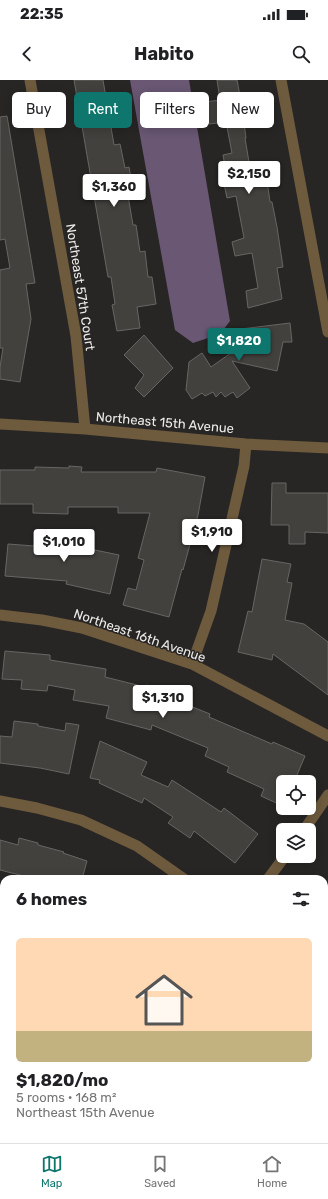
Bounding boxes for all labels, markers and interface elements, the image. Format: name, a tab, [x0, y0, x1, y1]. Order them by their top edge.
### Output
text: 22:35	[20, 5, 63, 23]
icon: back	[16, 43, 38, 65]
text: Habito	[134, 43, 194, 65]
icon: search	[290, 43, 312, 65]
chip: Buy	[12, 92, 66, 128]
chip: Rent	[74, 92, 132, 128]
chip: Filters	[140, 92, 209, 128]
chip: New	[217, 92, 274, 128]
pin: $2,150	[216, 161, 282, 195]
text: $2,150	[227, 166, 271, 181]
pin: $1,360	[81, 174, 147, 208]
text: $1,360	[92, 179, 136, 194]
street label: Northeast 57th Court	[63, 223, 98, 352]
pin: $1,820	[206, 328, 272, 362]
text: $1,820	[217, 333, 261, 348]
street label: Northeast 15th Avenue	[95, 409, 235, 436]
pin: $1,910	[179, 519, 245, 553]
text: $1,910	[191, 524, 233, 539]
pin: $1,010	[31, 529, 97, 563]
text: $1,010	[43, 534, 85, 549]
street label: Northeast 16th Avenue	[72, 606, 208, 665]
pin: $1,310	[130, 685, 196, 719]
text: $1,310	[142, 690, 184, 705]
map controls	[276, 775, 316, 863]
button: locate	[276, 775, 316, 815]
button: layers	[276, 823, 316, 863]
icon: filters	[290, 888, 312, 910]
text: 6 homes	[16, 889, 87, 909]
icon: home	[128, 964, 200, 1036]
text: $1,820/mo	[16, 1070, 108, 1090]
text: 5 rooms · 168 m²	[16, 1090, 116, 1105]
text: Northeast 15th Avenue	[16, 1105, 154, 1120]
tab: Map	[41, 1153, 63, 1190]
tab: Saved	[144, 1153, 176, 1190]
tab: Home	[257, 1153, 287, 1190]

